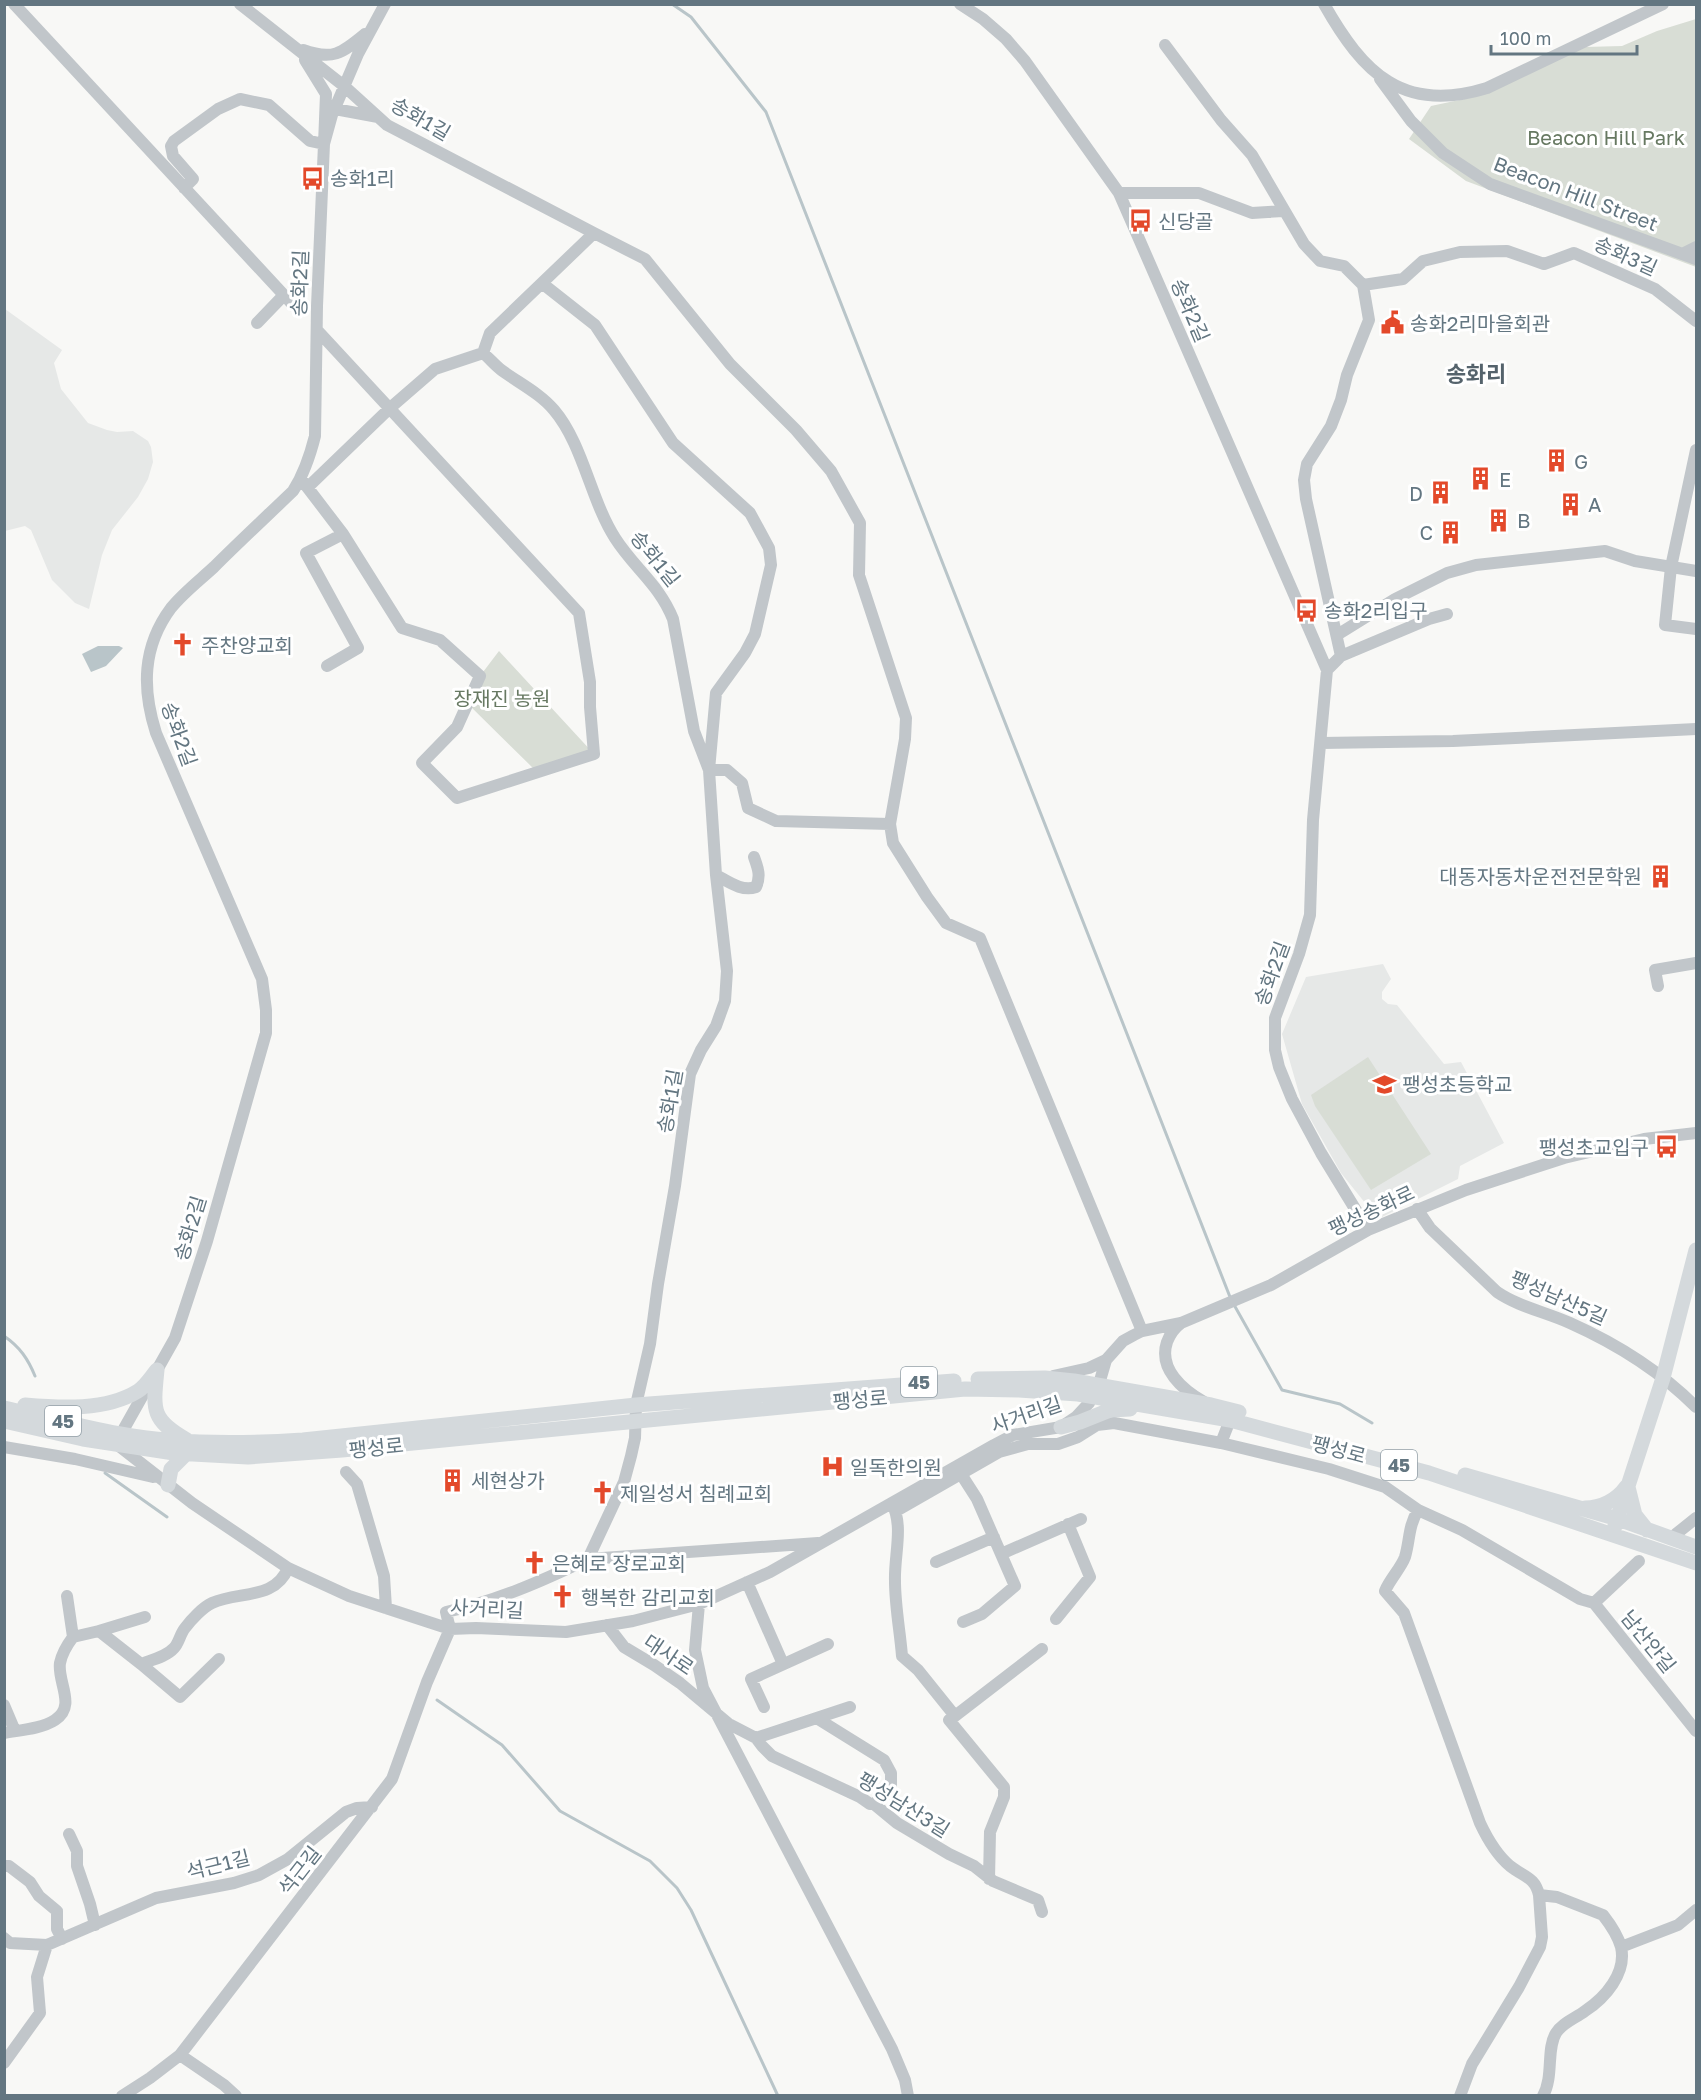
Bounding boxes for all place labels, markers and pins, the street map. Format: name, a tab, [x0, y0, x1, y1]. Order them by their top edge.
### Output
bus stop icon: 송화1리	[299, 165, 325, 191]
place label: 송화1리	[330, 166, 395, 190]
bus stop icon: 신당골	[1127, 208, 1153, 234]
place label: 신당골	[1158, 209, 1213, 233]
public building icon: 송화2리마을회관	[1379, 310, 1405, 336]
place label: 송화2리마을회관	[1410, 311, 1550, 335]
building icon: G	[1543, 448, 1569, 474]
place label: G	[1574, 449, 1588, 473]
building icon: E	[1468, 466, 1494, 492]
place label: E	[1499, 467, 1511, 491]
building icon: D	[1428, 480, 1454, 506]
place label: D	[1409, 481, 1423, 505]
building icon: A	[1557, 491, 1583, 517]
place label: A	[1588, 492, 1601, 516]
building icon: B	[1486, 507, 1512, 533]
place label: B	[1517, 508, 1530, 532]
building icon: C	[1438, 519, 1464, 545]
place label: C	[1419, 520, 1433, 544]
bus stop icon: 송화2리입구	[1293, 597, 1319, 623]
place label: 송화2리입구	[1324, 598, 1428, 622]
church icon: 주찬양교회	[170, 632, 196, 658]
place label: 주찬양교회	[201, 633, 293, 657]
building icon: 대동자동차운전전문학원	[1647, 863, 1673, 889]
place label: 대동자동차운전전문학원	[1440, 864, 1642, 888]
school or university icon: 팽성초등학교	[1371, 1071, 1397, 1097]
place label: 팽성초등학교	[1402, 1072, 1512, 1096]
bus stop icon: 팽성초교입구	[1654, 1134, 1680, 1160]
place label: 팽성초교입구	[1539, 1135, 1649, 1159]
hospital icon: 일독한의원	[819, 1454, 845, 1480]
place label: 일독한의원	[850, 1455, 942, 1479]
building icon: 세현상가	[440, 1467, 466, 1493]
place label: 세현상가	[471, 1468, 545, 1492]
church icon: 제일성서 침례교회	[589, 1480, 615, 1506]
place label: 제일성서 침례교회	[620, 1481, 772, 1505]
church icon: 은혜로 장로교회	[521, 1550, 547, 1576]
place label: 은혜로 장로교회	[552, 1551, 686, 1575]
church icon: 행복한 감리교회	[550, 1584, 576, 1610]
place label: 행복한 감리교회	[581, 1585, 715, 1609]

